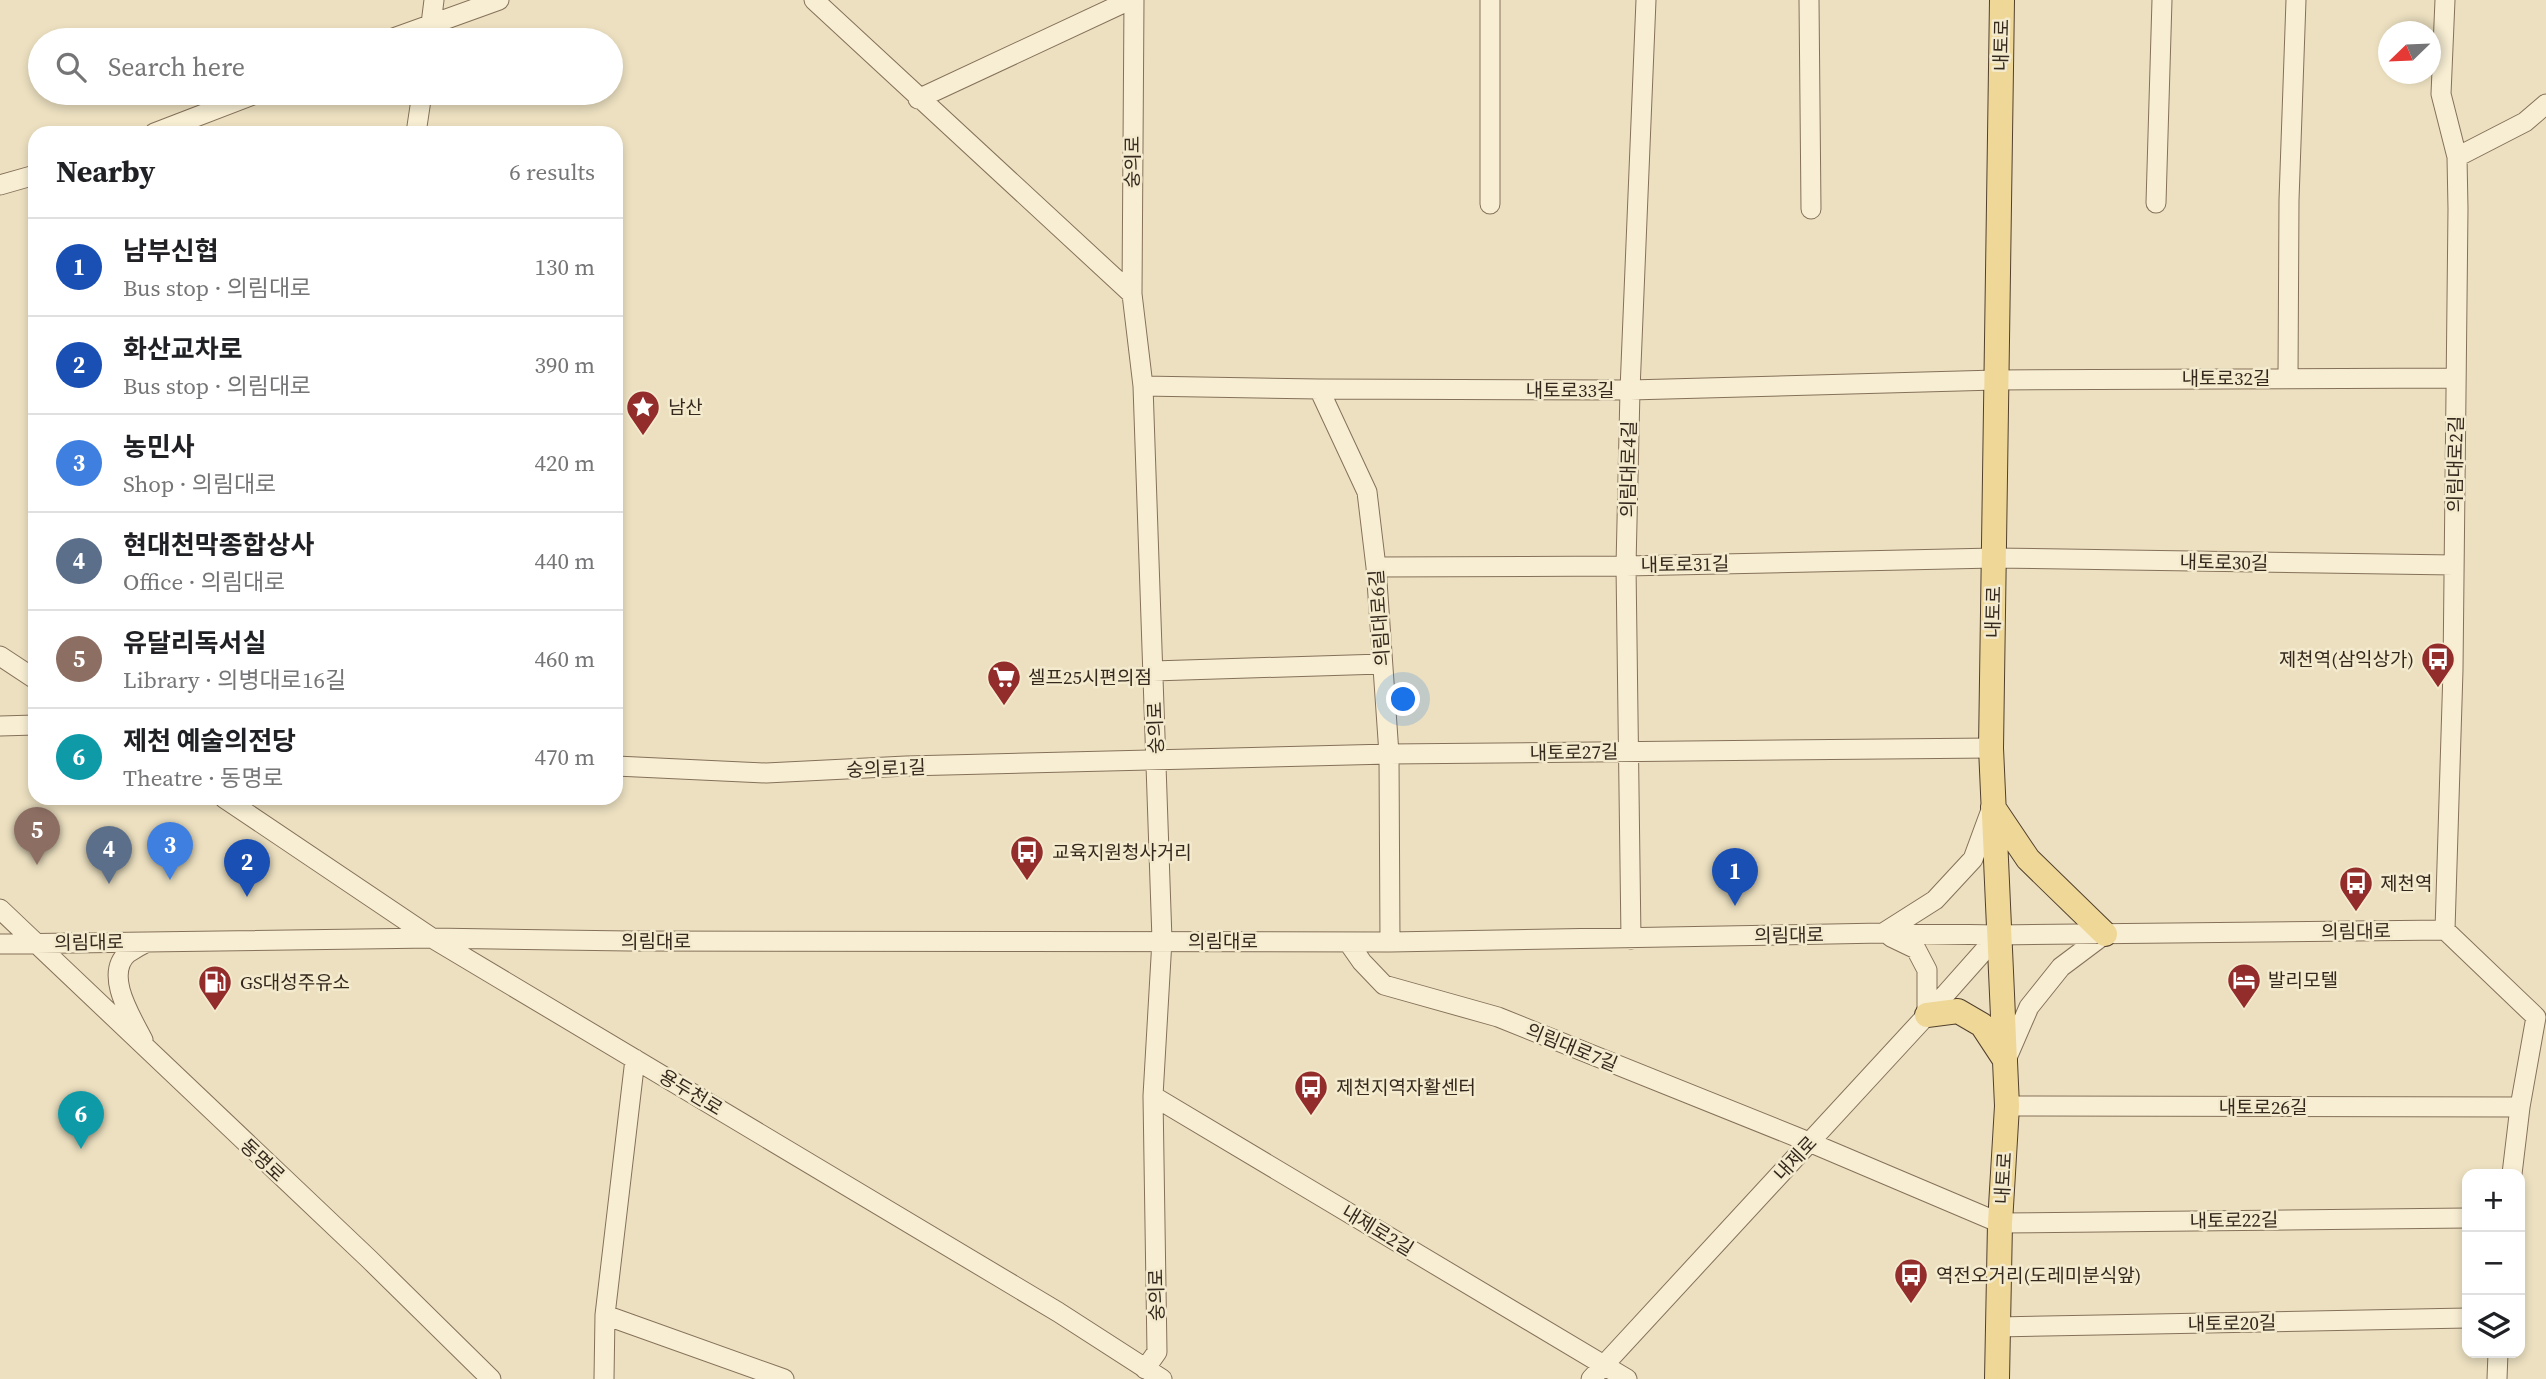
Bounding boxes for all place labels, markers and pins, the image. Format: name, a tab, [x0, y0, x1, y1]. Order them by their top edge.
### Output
place icon: 남산	[624, 388, 662, 437]
place label: 남산	[668, 394, 703, 420]
bus stop icon: 제천역(삼익상가)	[2419, 640, 2457, 689]
place label: 제천역(삼익상가)	[2279, 646, 2414, 672]
supermarket icon: 셀프25시편의점	[985, 658, 1023, 707]
place label: 셀프25시편의점	[1028, 664, 1152, 690]
pin: 5	[14, 807, 60, 865]
pin: 3	[147, 822, 193, 880]
pin: 4	[86, 826, 132, 884]
bus stop icon: 교육지원청사거리	[1008, 833, 1046, 882]
pin: 2	[224, 839, 270, 897]
place label: 교육지원청사거리	[1052, 839, 1192, 865]
pin: 1	[1712, 848, 1758, 906]
bus stop icon: 제천역	[2337, 864, 2375, 913]
place label: 제천역	[2380, 870, 2432, 896]
hotel icon: 발리모텔	[2225, 961, 2263, 1010]
fuel station icon: GS대성주유소	[196, 963, 234, 1012]
place label: 발리모텔	[2268, 967, 2338, 993]
place label: GS대성주유소	[240, 969, 350, 995]
bus stop icon: 제천지역자활센터	[1292, 1068, 1330, 1117]
place label: 제천지역자활센터	[1336, 1074, 1476, 1100]
pin: 6	[58, 1091, 104, 1149]
bus stop icon: 역전오거리(도레미분식앞)	[1892, 1256, 1930, 1305]
place label: 역전오거리(도레미분식앞)	[1936, 1262, 2141, 1288]

